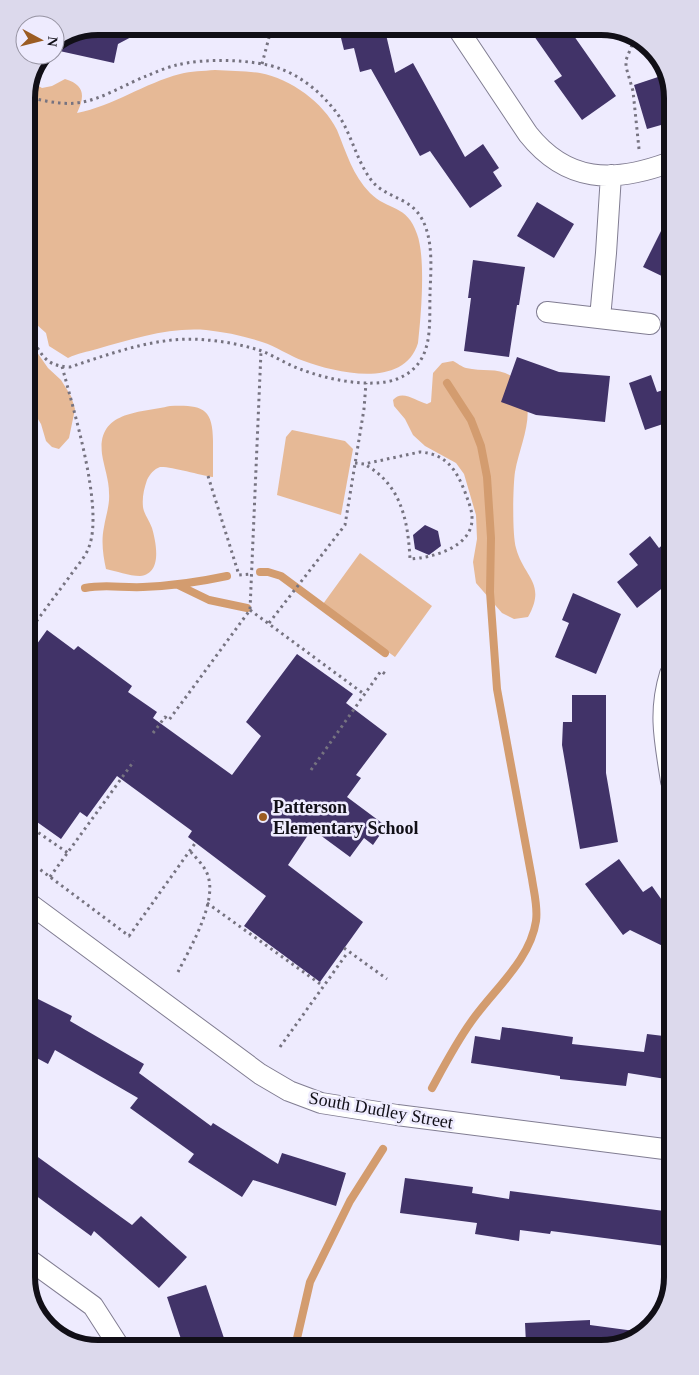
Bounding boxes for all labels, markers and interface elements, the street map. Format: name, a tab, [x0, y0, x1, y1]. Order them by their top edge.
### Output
north arrow	[15, 15, 65, 65]
text: N	[44, 36, 60, 47]
place label: Patterson Elementary School	[273, 797, 419, 838]
marker: Patterson Elementary School	[257, 811, 269, 823]
street label: South Dudley Street	[307, 1087, 455, 1133]

